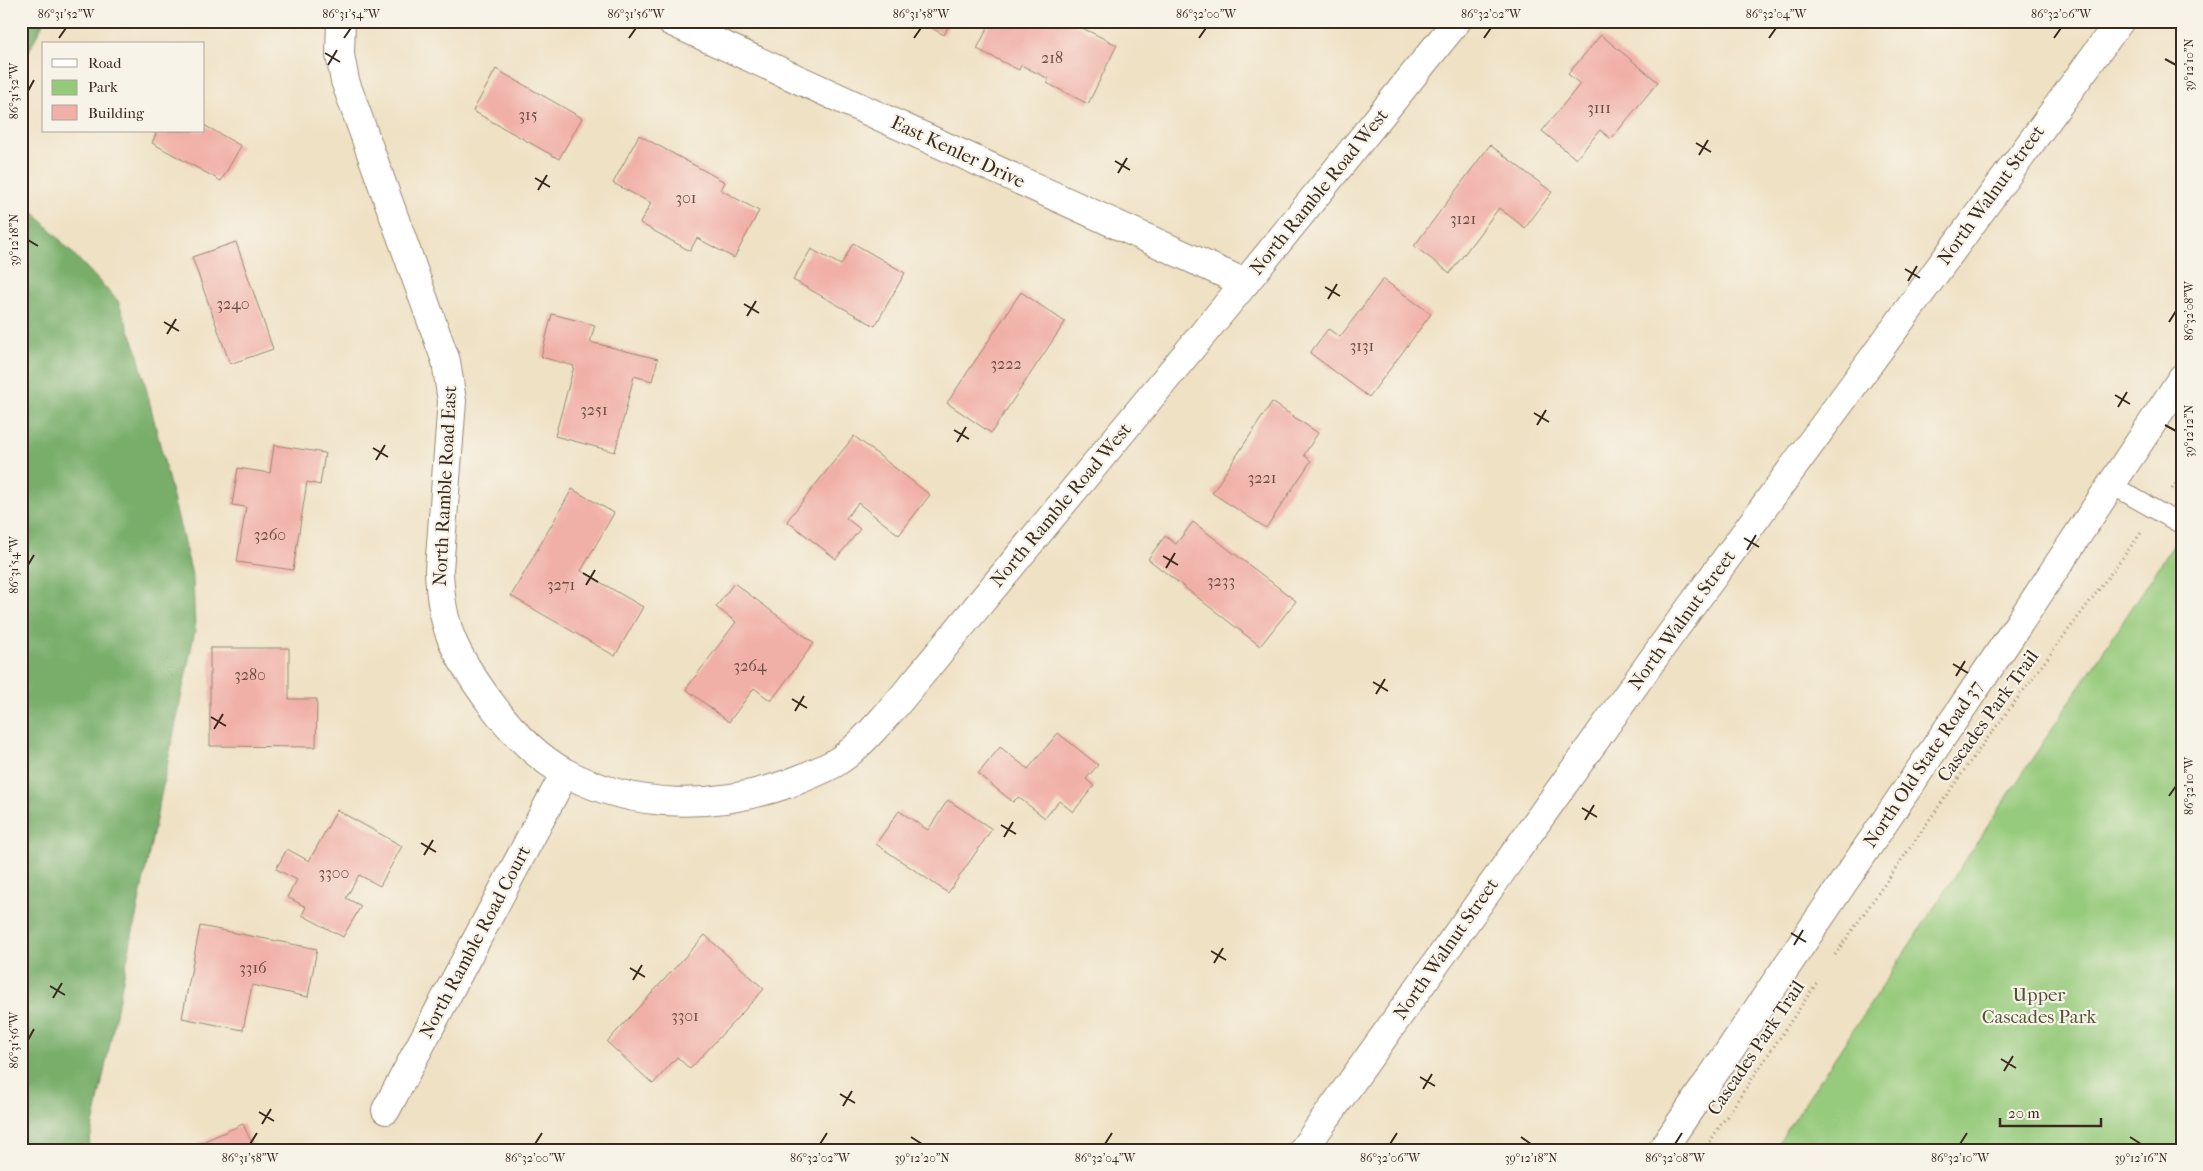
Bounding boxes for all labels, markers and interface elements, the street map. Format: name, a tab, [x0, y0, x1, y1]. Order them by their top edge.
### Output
text: 86°31'52"W	[38, 7, 95, 21]
text: 86°31'54"W	[322, 7, 381, 21]
text: 86°31'56"W	[608, 7, 666, 21]
text: 86°31'58"W	[893, 7, 950, 21]
text: 86°32'00"W	[1176, 7, 1237, 21]
text: 86°32'02"W	[1461, 7, 1522, 21]
text: 86°32'04"W	[1746, 7, 1808, 21]
text: 86°32'06"W	[2031, 7, 2092, 21]
text: 39°12'10"N	[2182, 38, 2196, 92]
legend	[42, 42, 205, 132]
house number: 218	[1041, 48, 1063, 67]
text: Road	[88, 54, 122, 72]
text: 86°31'52"W	[7, 62, 21, 119]
text: Park	[88, 78, 118, 96]
house number: 3111	[1587, 98, 1611, 117]
text: Building	[88, 104, 145, 122]
street label: North Ramble Road West	[1245, 104, 1393, 279]
house number: 315	[518, 105, 538, 124]
street label: East Kenler Drive	[888, 111, 1028, 193]
street label: North Walnut Street	[1933, 121, 2049, 269]
house number: 301	[675, 188, 697, 207]
house number: 3121	[1450, 209, 1476, 228]
text: 39°12'18"N	[7, 214, 21, 266]
text: 86°32'08"W	[2182, 280, 2196, 341]
house number: 3240	[216, 294, 250, 313]
house number: 3131	[1350, 336, 1374, 355]
house number: 3222	[990, 354, 1022, 373]
street label: North Ramble Road East	[429, 385, 461, 587]
house number: 3251	[580, 400, 608, 419]
text: 39°12'12"N	[2182, 405, 2196, 457]
street label: North Ramble Road West	[986, 418, 1136, 591]
house number: 3221	[1248, 468, 1276, 487]
house number: 3260	[254, 525, 286, 544]
text: 86°31'54"W	[7, 535, 21, 594]
street label: North Walnut Street	[1624, 546, 1740, 694]
house number: 3233	[1207, 571, 1235, 590]
house number: 3271	[547, 575, 575, 594]
street label: Cascades Park Trail	[1933, 646, 2043, 786]
house number: 3264	[734, 656, 767, 675]
house number: 3280	[234, 665, 266, 684]
street label: North Old State Road 37	[1859, 676, 1987, 852]
text: 86°32'10"W	[2182, 756, 2196, 815]
street label: North Ramble Road Court	[415, 842, 535, 1042]
house number: 3300	[319, 863, 349, 882]
street label: North Walnut Street	[1389, 874, 1503, 1024]
house number: 3316	[239, 958, 267, 977]
street label: Cascades Park Trail	[1703, 976, 1809, 1120]
park label: Upper Cascades Park	[1982, 984, 2096, 1028]
house number: 3301	[671, 1006, 699, 1025]
text: 86°31'56"W	[7, 1010, 21, 1068]
scale bar	[2000, 1096, 2102, 1128]
text: 20 m	[2008, 1104, 2040, 1122]
text: 86°31'58"W	[222, 1151, 279, 1165]
text: 86°32'00"W	[505, 1151, 566, 1165]
text: 86°32'02"W	[790, 1151, 851, 1165]
text: 39°12'20"N	[894, 1151, 950, 1165]
text: 86°32'04"W	[1075, 1151, 1137, 1165]
text: 86°32'06"W	[1360, 1151, 1421, 1165]
text: 39°12'18"N	[1505, 1151, 1557, 1165]
text: 86°32'08"W	[1645, 1151, 1706, 1165]
text: 86°32'10"W	[1931, 1151, 1990, 1165]
text: 39°12'16"N	[2114, 1151, 2168, 1165]

